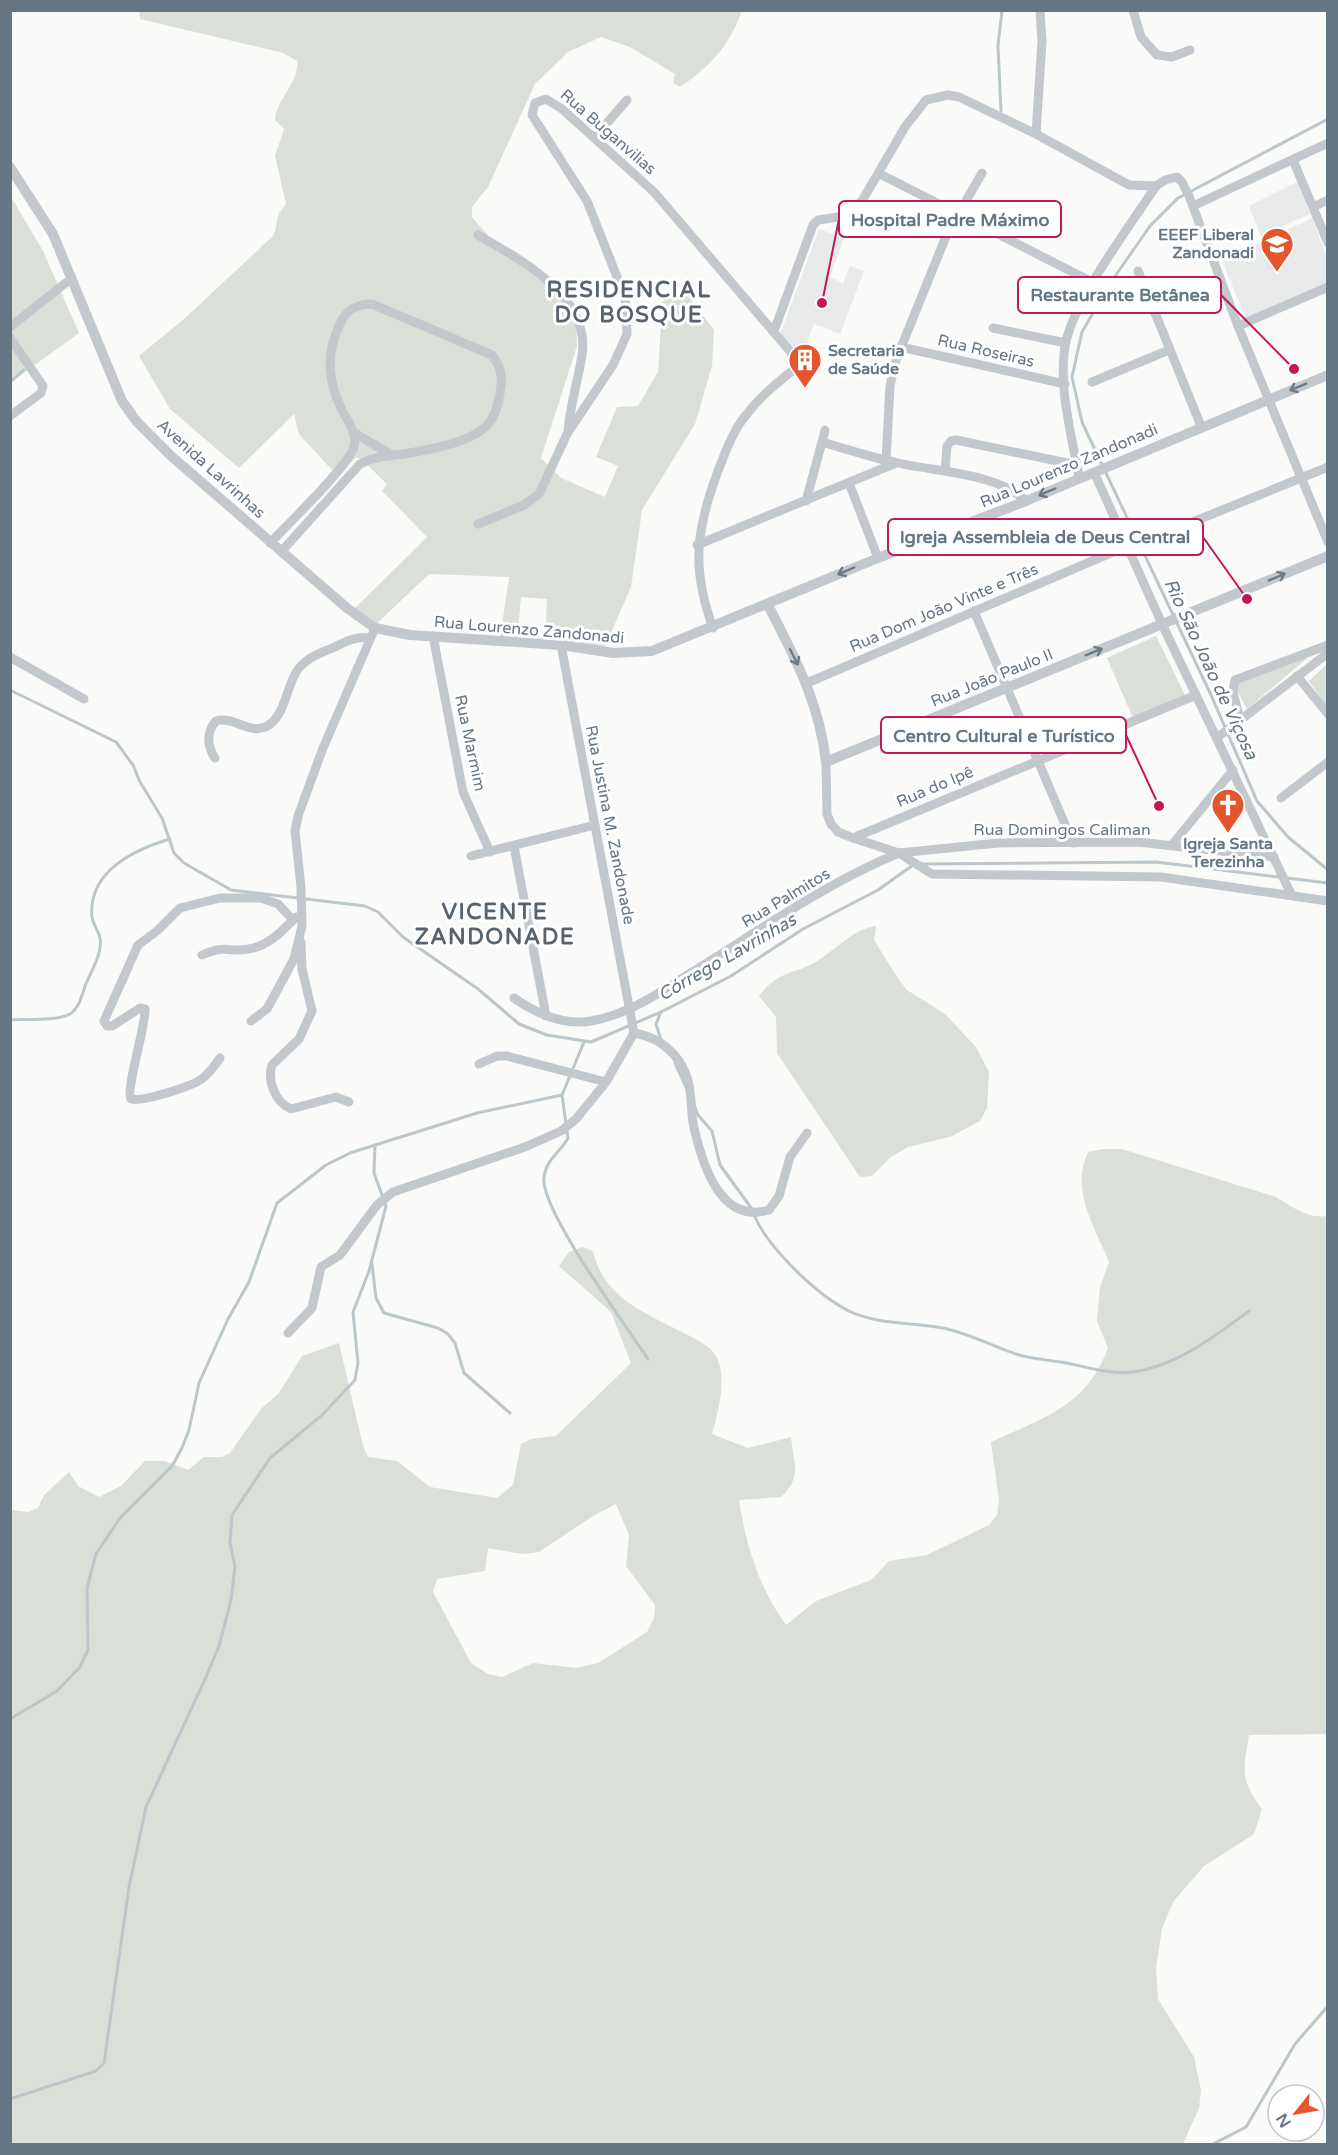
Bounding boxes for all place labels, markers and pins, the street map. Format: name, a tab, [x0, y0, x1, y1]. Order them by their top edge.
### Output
callout: Hospital Padre Máximo	[839, 201, 1061, 237]
place label: EEEF Liberal Zandonadi	[1158, 225, 1254, 263]
school or university icon: EEEF Liberal Zandonadi	[1259, 226, 1295, 273]
callout: Restaurante Betânea	[1018, 277, 1221, 313]
place label: Secretaria de Saúde	[828, 341, 905, 379]
building icon: Secretaria de Saúde	[787, 342, 823, 389]
callout: Igreja Assembleia de Deus Central	[888, 519, 1203, 555]
callout: Centro Cultural e Turístico	[881, 717, 1126, 753]
church icon: Igreja Santa Terezinha	[1210, 787, 1246, 834]
place label: Igreja Santa Terezinha	[1183, 834, 1273, 872]

